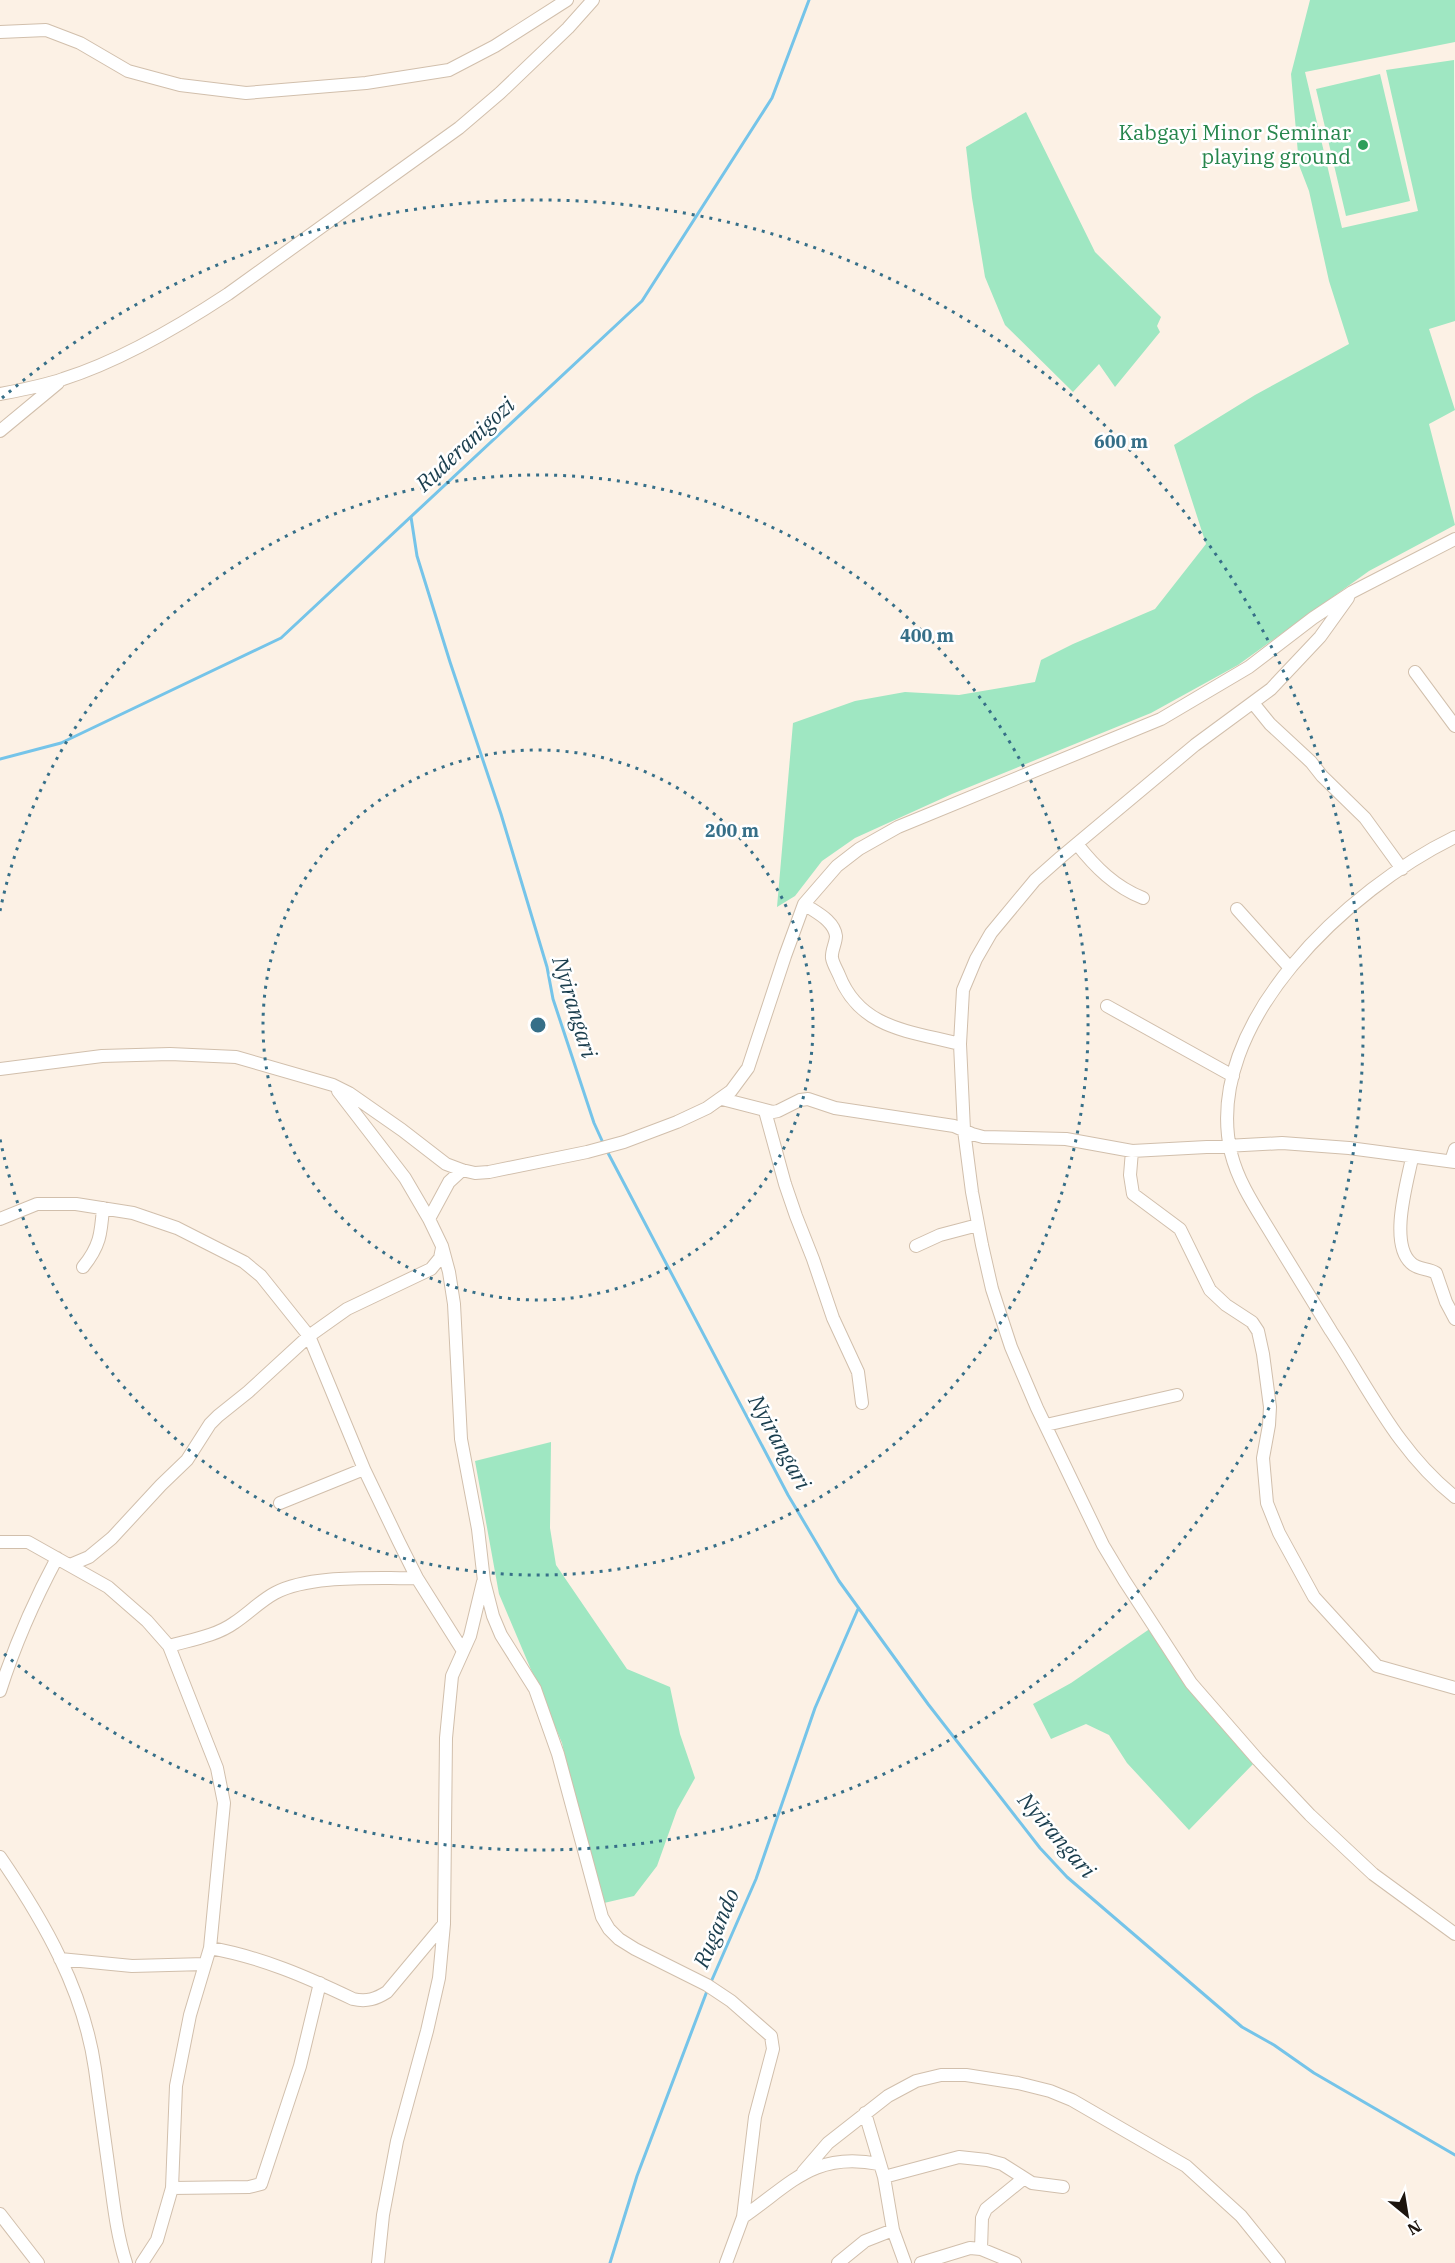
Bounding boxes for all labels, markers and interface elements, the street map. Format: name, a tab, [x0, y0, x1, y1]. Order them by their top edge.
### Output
place label: Kabgayi Minor Seminar playing ground	[1119, 118, 1352, 170]
marker: Kabgayi Minor Seminar playing ground	[1356, 138, 1370, 152]
water label: Ruderanigozi	[408, 390, 521, 498]
text: 600 m	[1094, 430, 1149, 453]
text: 400 m	[900, 624, 955, 647]
text: 200 m	[705, 819, 760, 842]
water label: Nyirangari	[546, 952, 605, 1061]
centre of rings	[528, 1015, 548, 1035]
water label: Nyirangari	[742, 1388, 819, 1495]
water label: Nyirangari	[1012, 1785, 1103, 1884]
water label: Rugando	[686, 1884, 745, 1973]
north arrow	[1377, 2185, 1437, 2245]
text: N	[1404, 2216, 1425, 2240]

